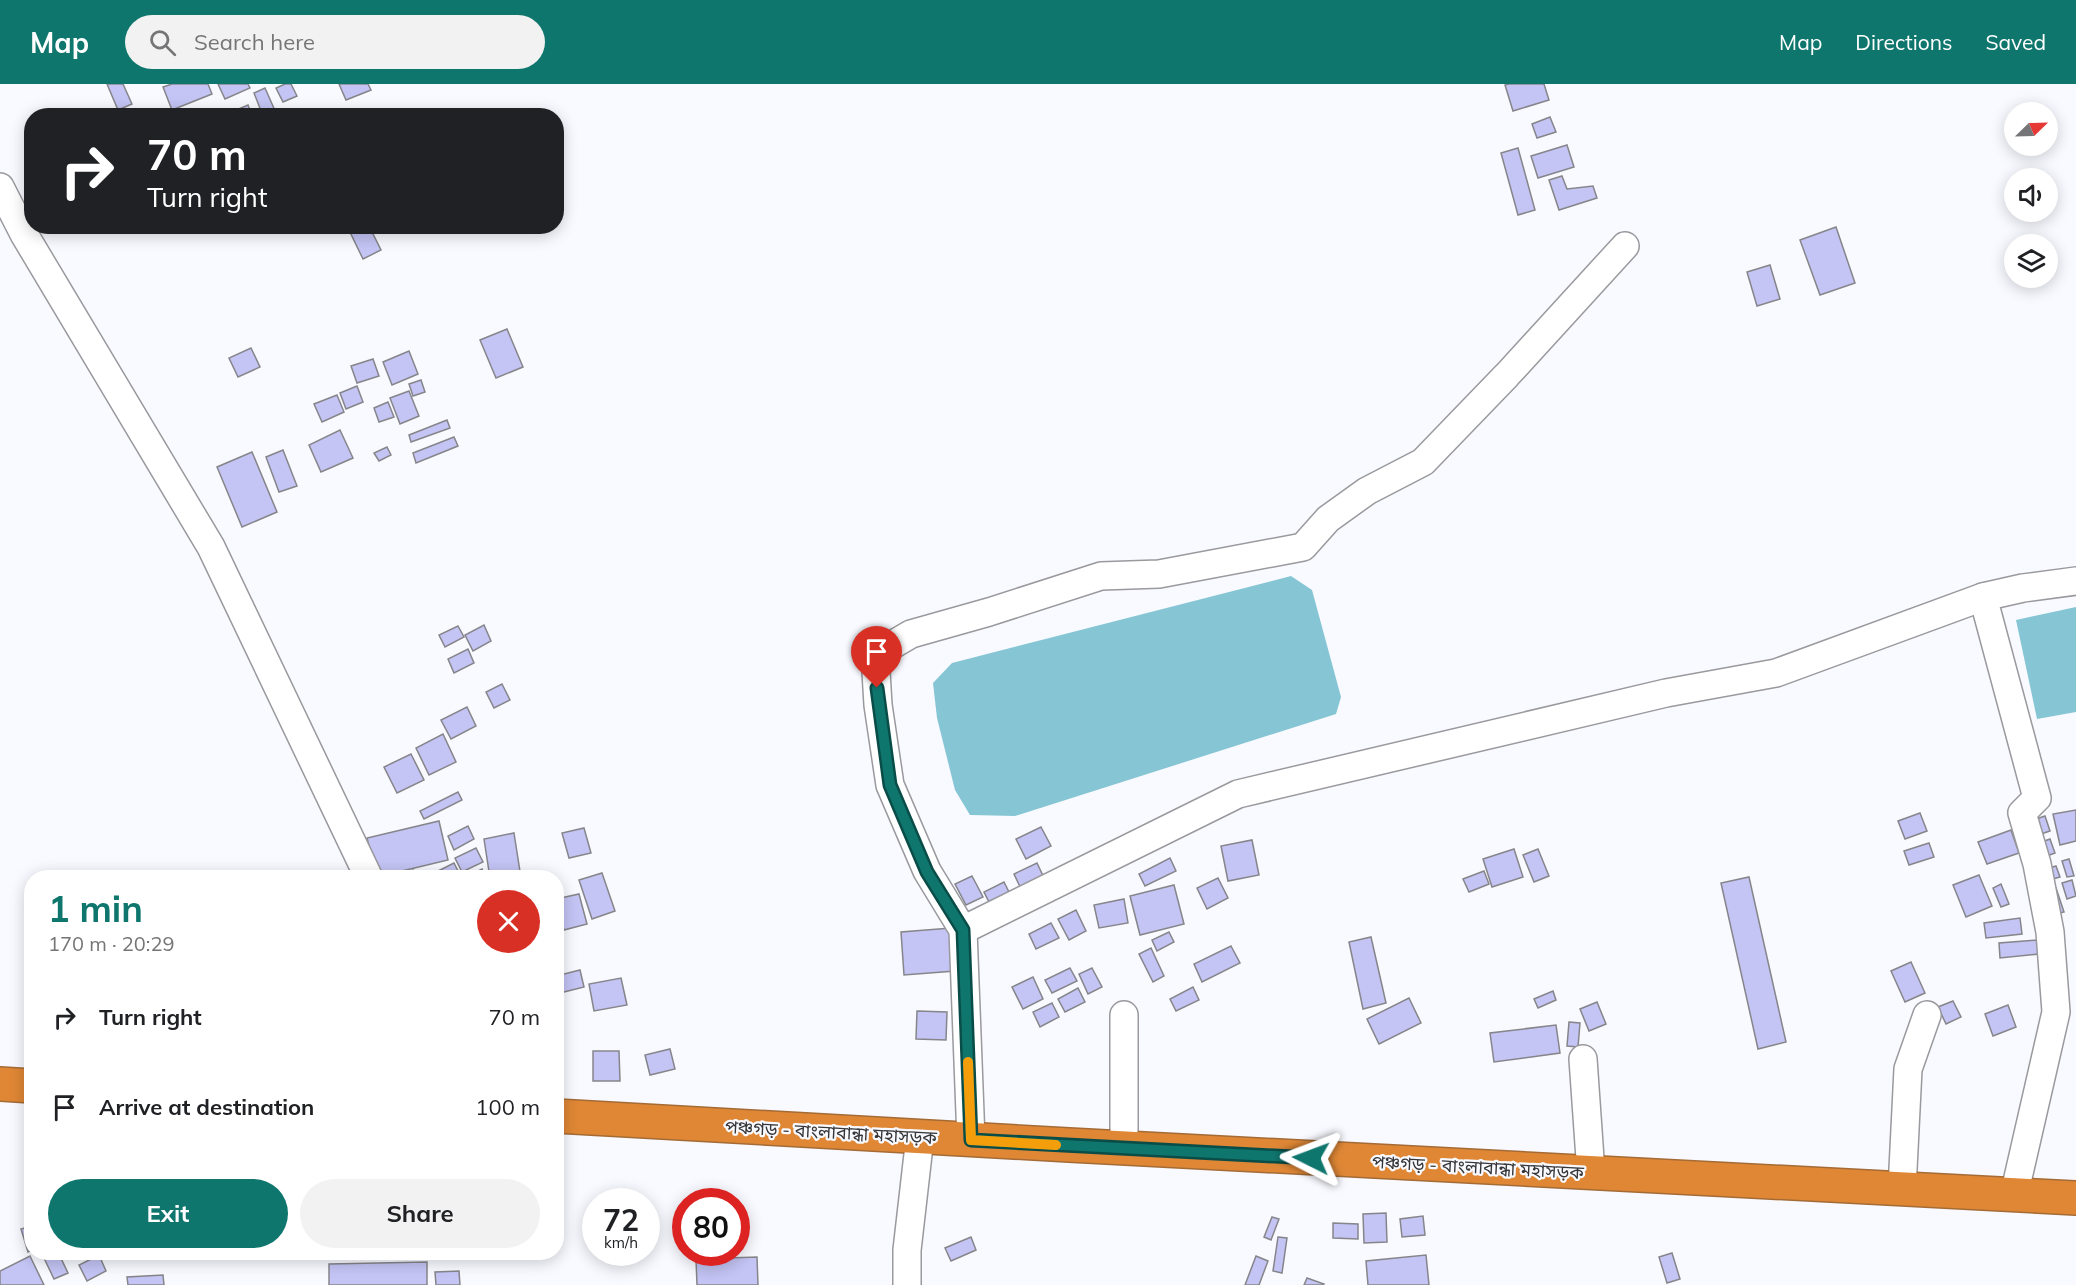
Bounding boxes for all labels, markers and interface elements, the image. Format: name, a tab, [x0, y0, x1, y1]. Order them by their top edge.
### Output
search box	[125, 15, 545, 69]
text: Map	[30, 25, 89, 60]
icon: search	[146, 26, 179, 59]
text: Search here	[194, 28, 315, 56]
text: Map	[1779, 29, 1822, 55]
text: Directions	[1855, 29, 1952, 55]
text: Saved	[1985, 29, 2046, 55]
north arrow	[2004, 102, 2058, 156]
map controls	[2004, 102, 2058, 288]
text: 70 m	[147, 128, 247, 181]
icon: right	[48, 132, 126, 210]
button: sound	[2004, 168, 2058, 222]
text: Turn right	[147, 180, 267, 214]
button: layers	[2004, 234, 2058, 288]
pin	[851, 626, 902, 688]
icon: arrive	[860, 635, 893, 668]
text: 1 min	[48, 886, 143, 931]
button: close	[477, 890, 540, 953]
text: 170 m · 20:29	[48, 931, 174, 956]
icon: right	[48, 1001, 81, 1034]
text: Turn right	[99, 1003, 202, 1031]
text: 70 m	[489, 1003, 540, 1031]
icon: arrive	[48, 1091, 81, 1124]
text: Arrive at destination	[99, 1093, 314, 1121]
text: 100 m	[475, 1093, 540, 1121]
street label: পঞ্চগড় - বাংলাবান্ধা মহাসড়ক	[724, 1115, 938, 1149]
position arrow	[1279, 1126, 1343, 1190]
street label: পঞ্চগড় - বাংলাবান্ধা মহাসড়ক	[1371, 1150, 1585, 1184]
button: Exit	[48, 1179, 288, 1248]
button: Share	[300, 1179, 540, 1248]
speed limit sign: 80	[672, 1188, 750, 1266]
text: 72	[603, 1201, 639, 1239]
text: km/h	[604, 1233, 638, 1252]

